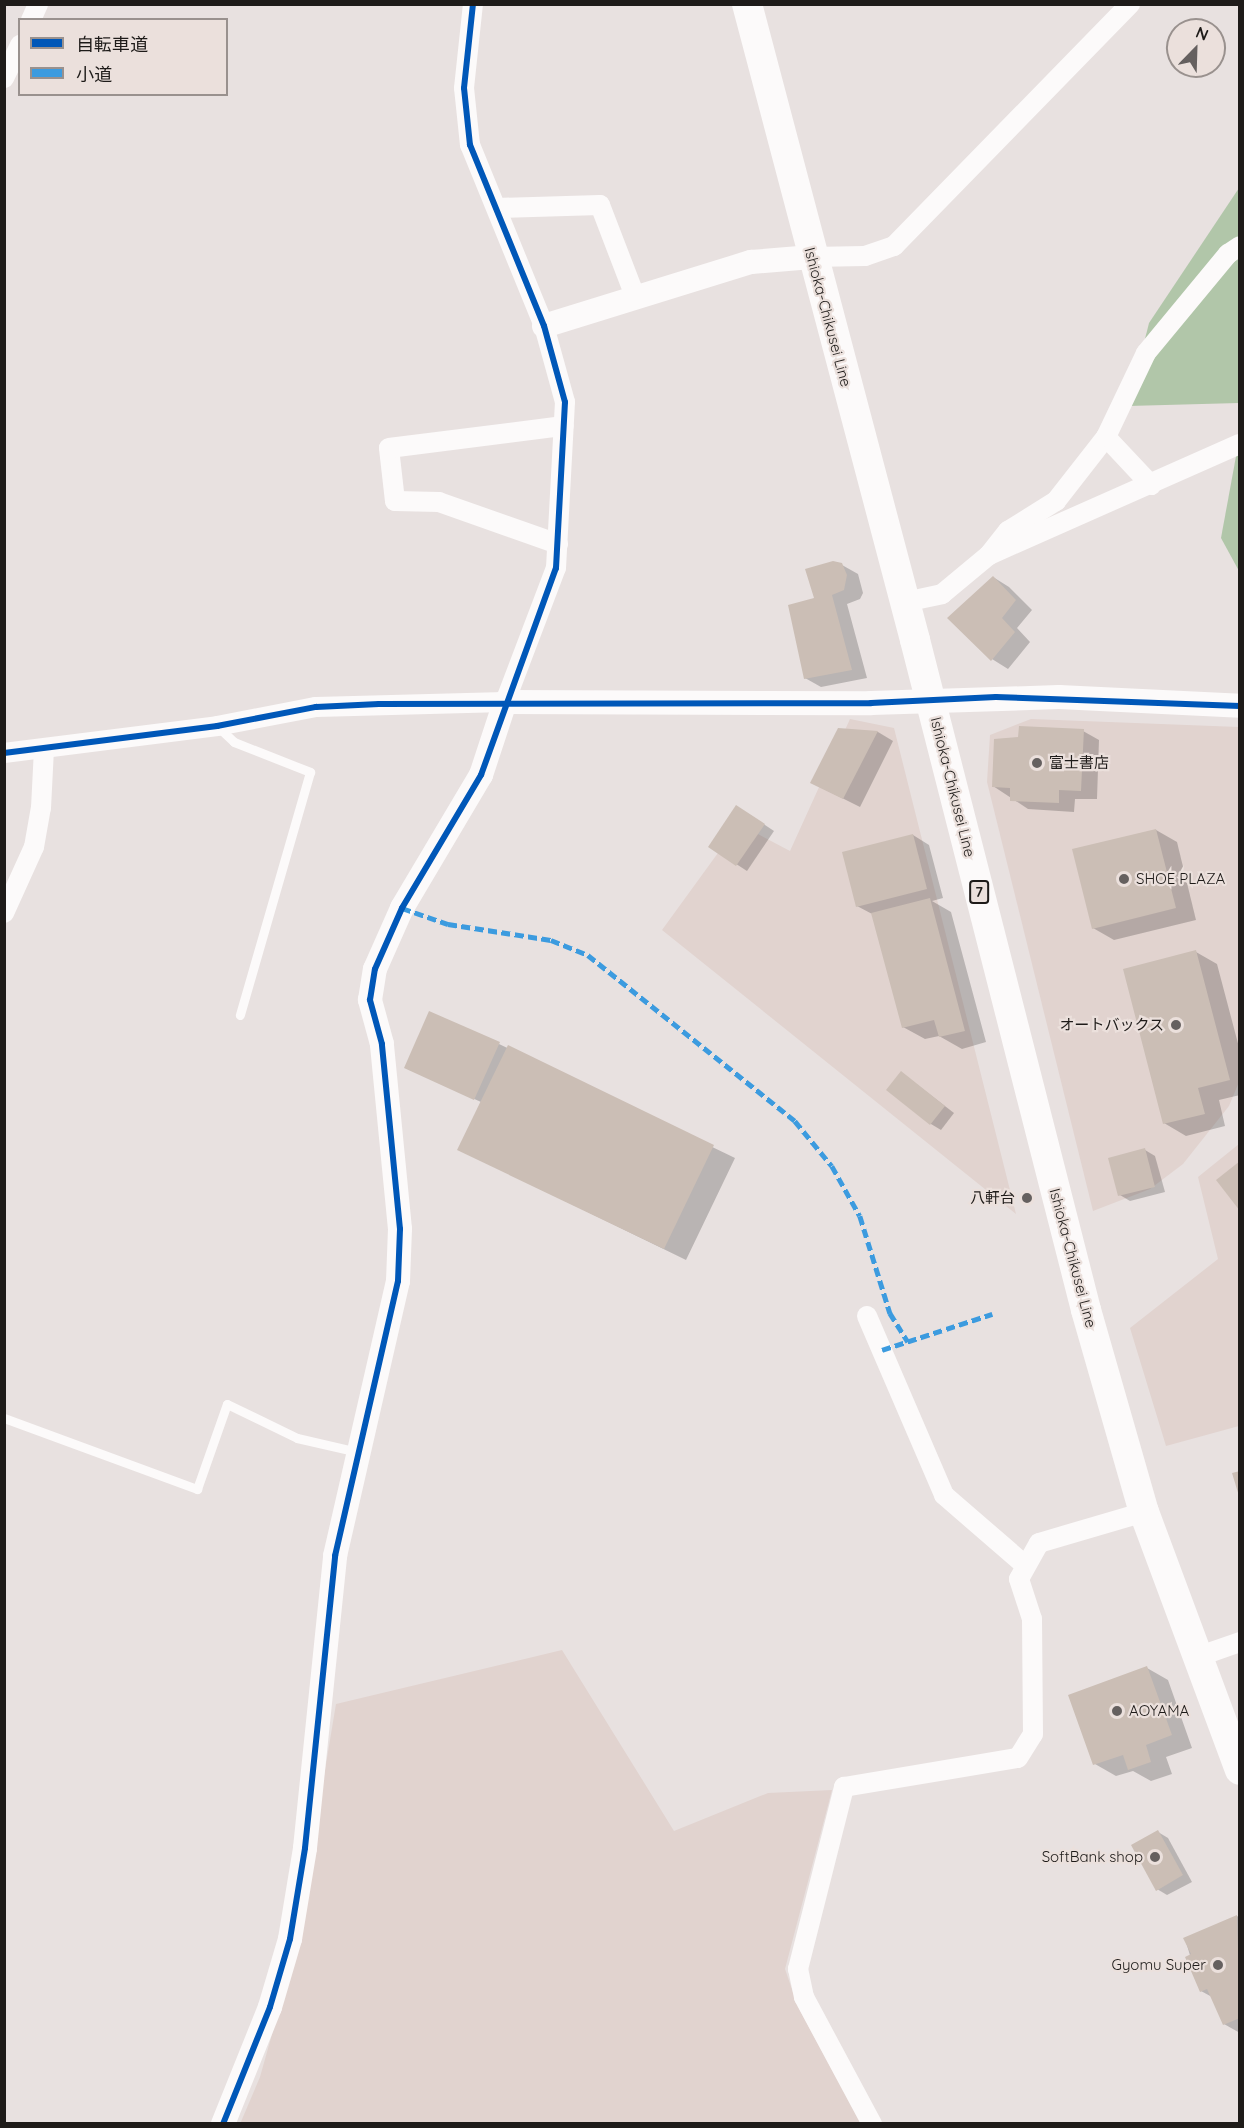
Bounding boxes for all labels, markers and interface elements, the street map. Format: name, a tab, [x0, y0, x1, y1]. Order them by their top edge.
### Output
legend	[18, 18, 228, 96]
north arrow	[1166, 18, 1226, 78]
text: N	[1193, 22, 1212, 45]
text: 自転車道	[76, 33, 148, 56]
text: 小道	[76, 63, 112, 86]
street label: Ishioka-Chikusei Line	[801, 245, 855, 389]
street label: Ishioka-Chikusei Line	[927, 715, 979, 859]
place label: 富士書店	[1049, 754, 1109, 772]
marker: 富士書店	[1030, 756, 1044, 770]
place label: SHOE PLAZA	[1136, 870, 1225, 888]
marker: SHOE PLAZA	[1117, 872, 1131, 886]
road number: 7	[968, 881, 990, 903]
place label: オートバックス	[1059, 1016, 1164, 1034]
marker: オートバックス	[1169, 1018, 1183, 1032]
street label: Ishioka-Chikusei Line	[1046, 1186, 1100, 1330]
place label: 八軒台	[970, 1189, 1015, 1207]
marker: 八軒台	[1020, 1191, 1034, 1205]
place label: AOYAMA	[1129, 1702, 1189, 1720]
marker: AOYAMA	[1110, 1704, 1124, 1718]
place label: SoftBank shop	[1042, 1848, 1143, 1866]
marker: SoftBank shop	[1148, 1850, 1162, 1864]
place label: Gyomu Super	[1111, 1956, 1206, 1974]
marker: Gyomu Super	[1211, 1958, 1225, 1972]

